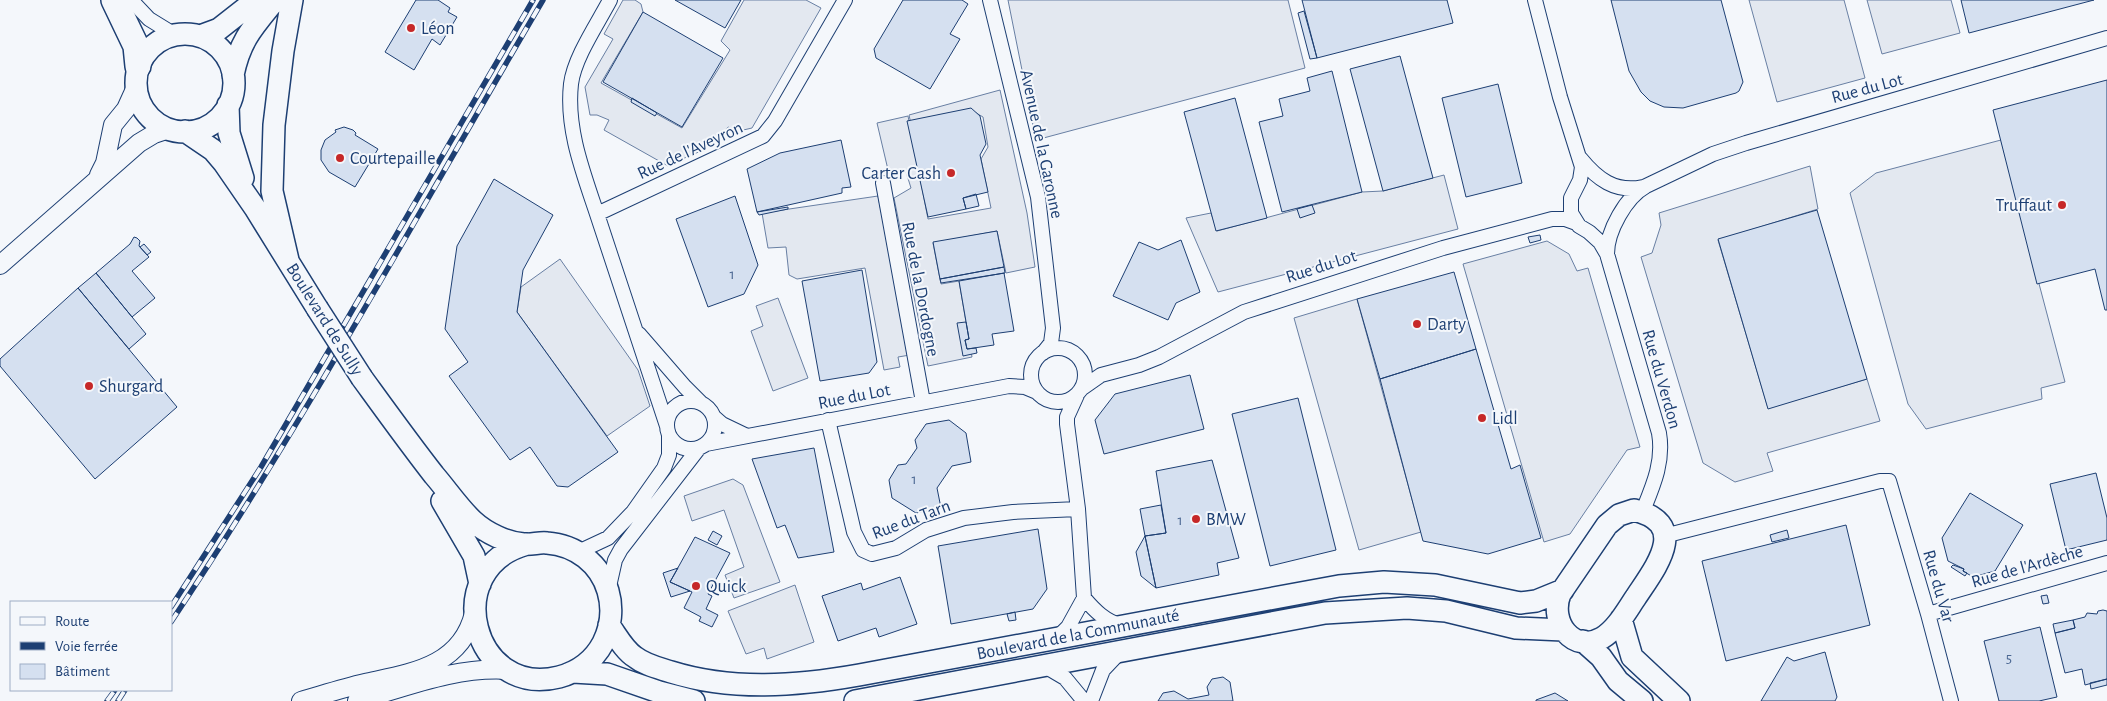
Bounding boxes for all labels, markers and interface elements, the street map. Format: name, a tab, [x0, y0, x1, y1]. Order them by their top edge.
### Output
place label: Léon	[421, 20, 454, 38]
marker: Léon	[405, 22, 417, 34]
street label: Avenue de la Garonne	[1016, 68, 1066, 220]
street label: Rue du Lot	[1829, 71, 1905, 107]
street label: Rue de l'Aveyron	[635, 119, 746, 183]
place label: Courtepaille	[350, 150, 435, 168]
marker: Courtepaille	[334, 152, 346, 164]
place label: Carter Cash	[861, 165, 941, 183]
marker: Carter Cash	[945, 167, 957, 179]
place label: Truffaut	[1996, 197, 2052, 215]
marker: Truffaut	[2056, 199, 2068, 211]
street label: Rue de la Dordogne	[898, 220, 942, 358]
street label: Rue du Lot	[1284, 247, 1359, 287]
street label: Boulevard de Sully	[282, 260, 366, 379]
house number: 1	[729, 267, 735, 282]
place label: Darty	[1427, 316, 1466, 334]
marker: Darty	[1411, 318, 1423, 330]
street label: Rue du Verdon	[1638, 328, 1684, 431]
place label: Shurgard	[99, 378, 163, 396]
marker: Shurgard	[83, 380, 95, 392]
street label: Rue du Lot	[816, 381, 892, 413]
place label: Lidl	[1492, 410, 1518, 428]
marker: Lidl	[1476, 412, 1488, 424]
house number: 1	[911, 472, 917, 487]
street label: Rue du Tarn	[870, 497, 953, 543]
place label: BMW	[1206, 511, 1246, 529]
house number: 1	[1177, 513, 1183, 528]
marker: BMW	[1190, 513, 1202, 525]
street label: Rue de l'Ardèche	[1969, 542, 2085, 591]
street label: Rue du Var	[1919, 548, 1957, 625]
place label: Quick	[706, 578, 747, 596]
marker: Quick	[690, 580, 702, 592]
legend	[10, 601, 172, 691]
street label: Boulevard de la Communauté	[975, 606, 1181, 663]
text: Route	[55, 614, 89, 629]
text: Voie ferrée	[55, 639, 118, 654]
house number: 5	[2006, 651, 2012, 666]
text: Bâtiment	[55, 664, 110, 679]

